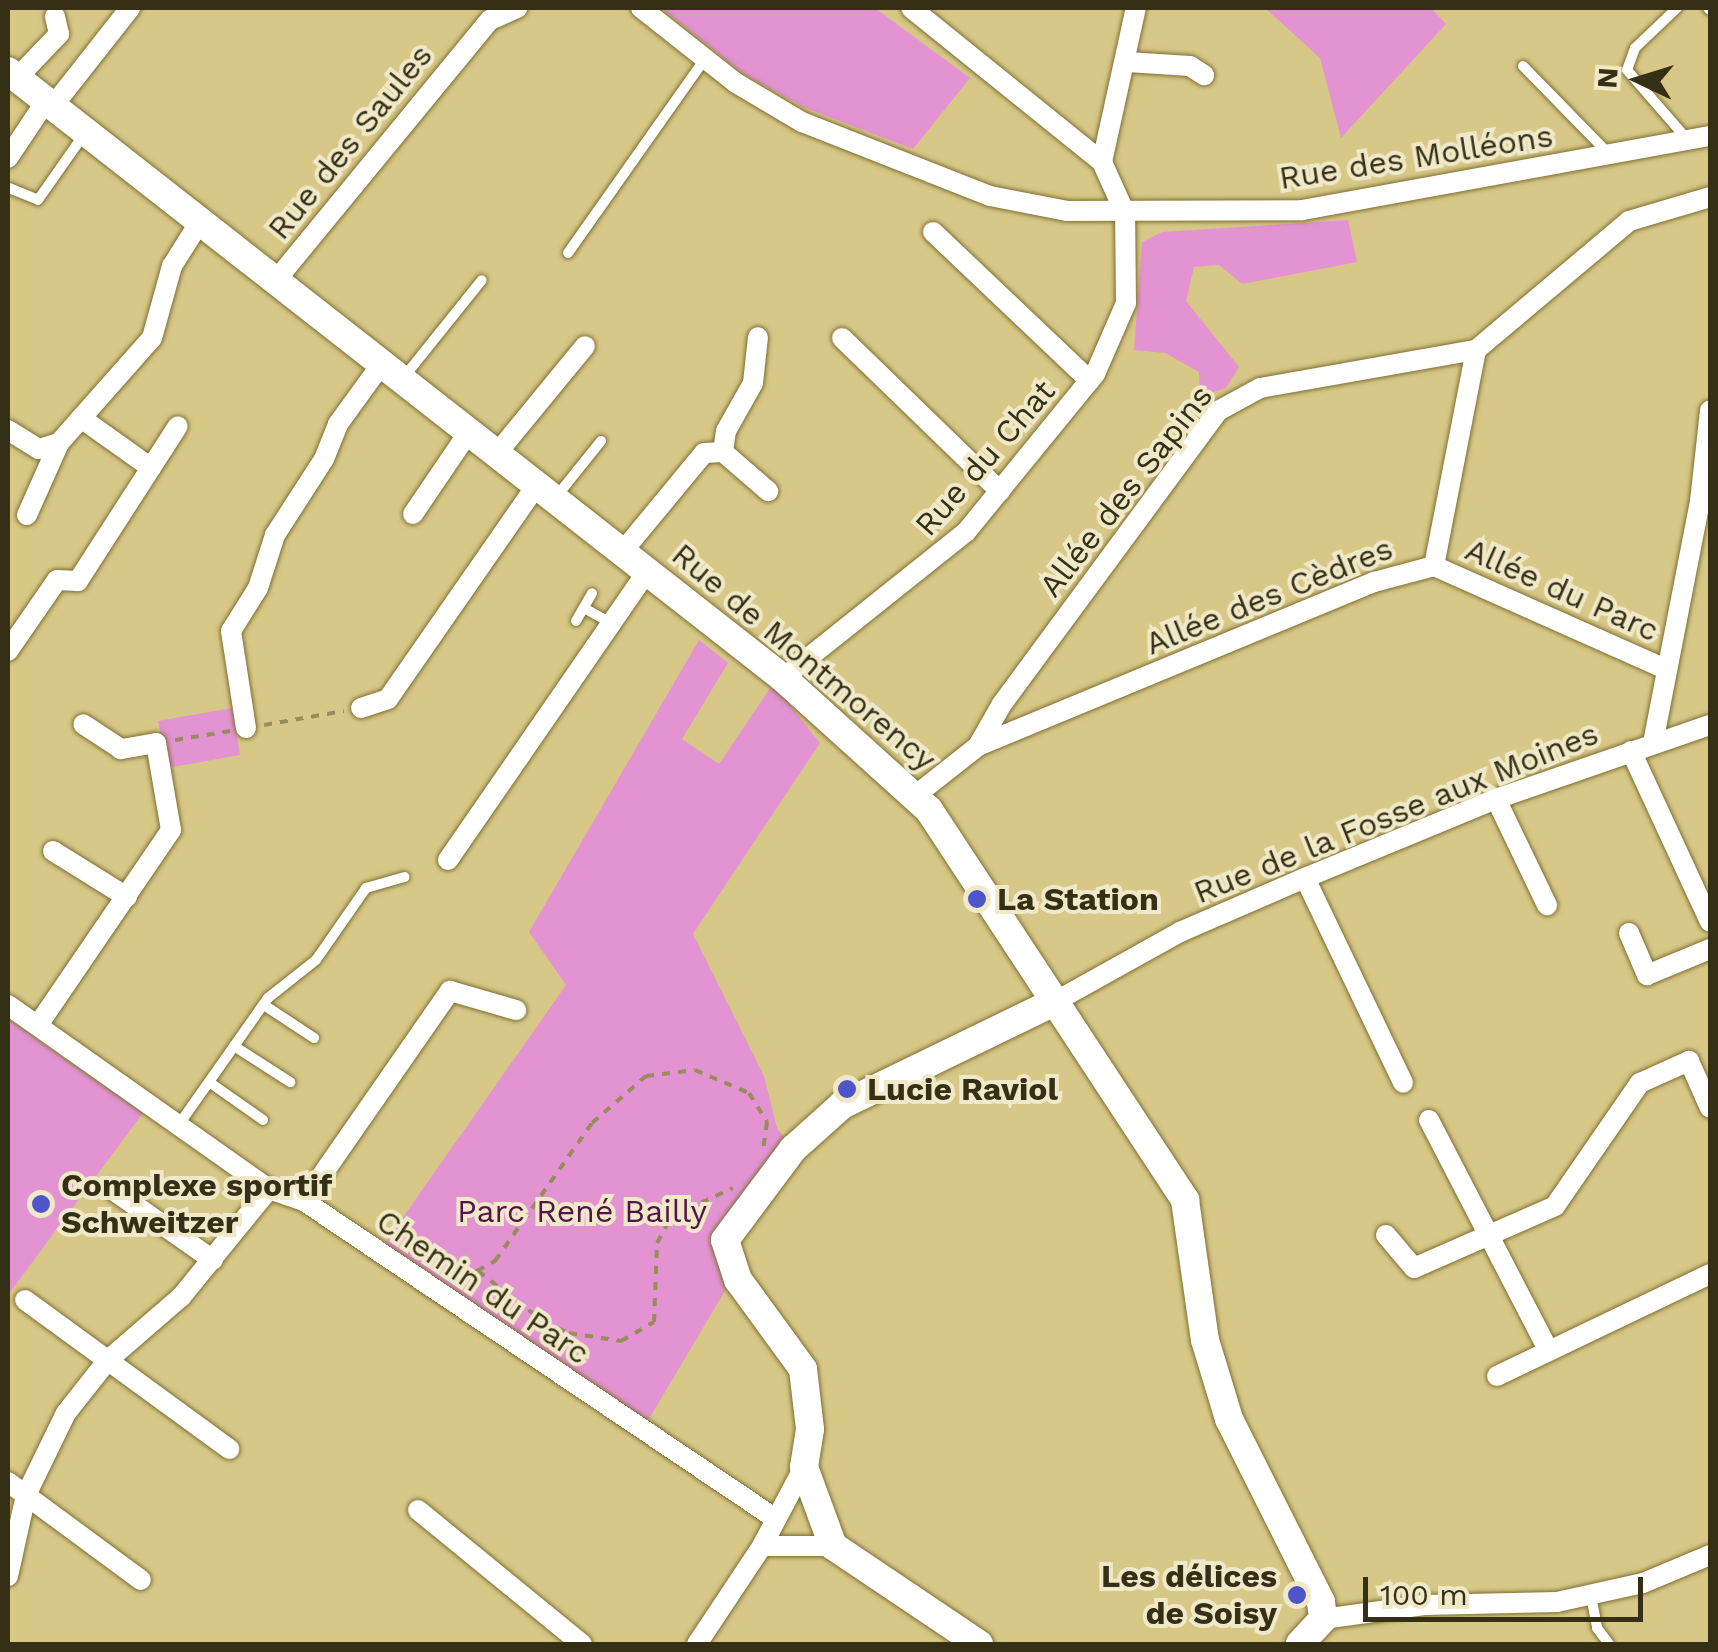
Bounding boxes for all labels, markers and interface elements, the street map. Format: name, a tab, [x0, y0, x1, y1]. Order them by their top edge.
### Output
north arrow	[1588, 30, 1688, 130]
street label: Rue des Saules	[260, 37, 440, 247]
text: N	[1590, 66, 1625, 89]
street label: Rue des Molléons	[1276, 116, 1556, 198]
street label: Rue du Chat	[907, 372, 1063, 544]
street label: Allée des Sapins	[1031, 377, 1221, 605]
street label: Allée des Cèdres	[1140, 529, 1398, 663]
street label: Allée du Parc	[1459, 530, 1665, 650]
street label: Rue de Montmorency	[664, 535, 944, 779]
street label: Rue de la Fosse aux Moines	[1188, 714, 1604, 912]
place label: La Station	[997, 880, 1159, 918]
marker: La Station	[966, 888, 988, 910]
place label: Lucie Raviol	[867, 1070, 1058, 1108]
marker: Lucie Raviol	[836, 1078, 858, 1100]
place label: Complexe sportif Schweitzer	[61, 1167, 332, 1242]
park label: Parc René Bailly	[457, 1192, 707, 1230]
marker: Complexe sportif Schweitzer	[30, 1193, 52, 1215]
street label: Chemin du Parc	[369, 1202, 597, 1372]
scale bar	[1368, 1557, 1648, 1619]
place label: Les délices de Soisy	[1101, 1558, 1277, 1633]
text: 100 m	[1380, 1577, 1468, 1612]
marker: Les délices de Soisy	[1286, 1584, 1308, 1606]

